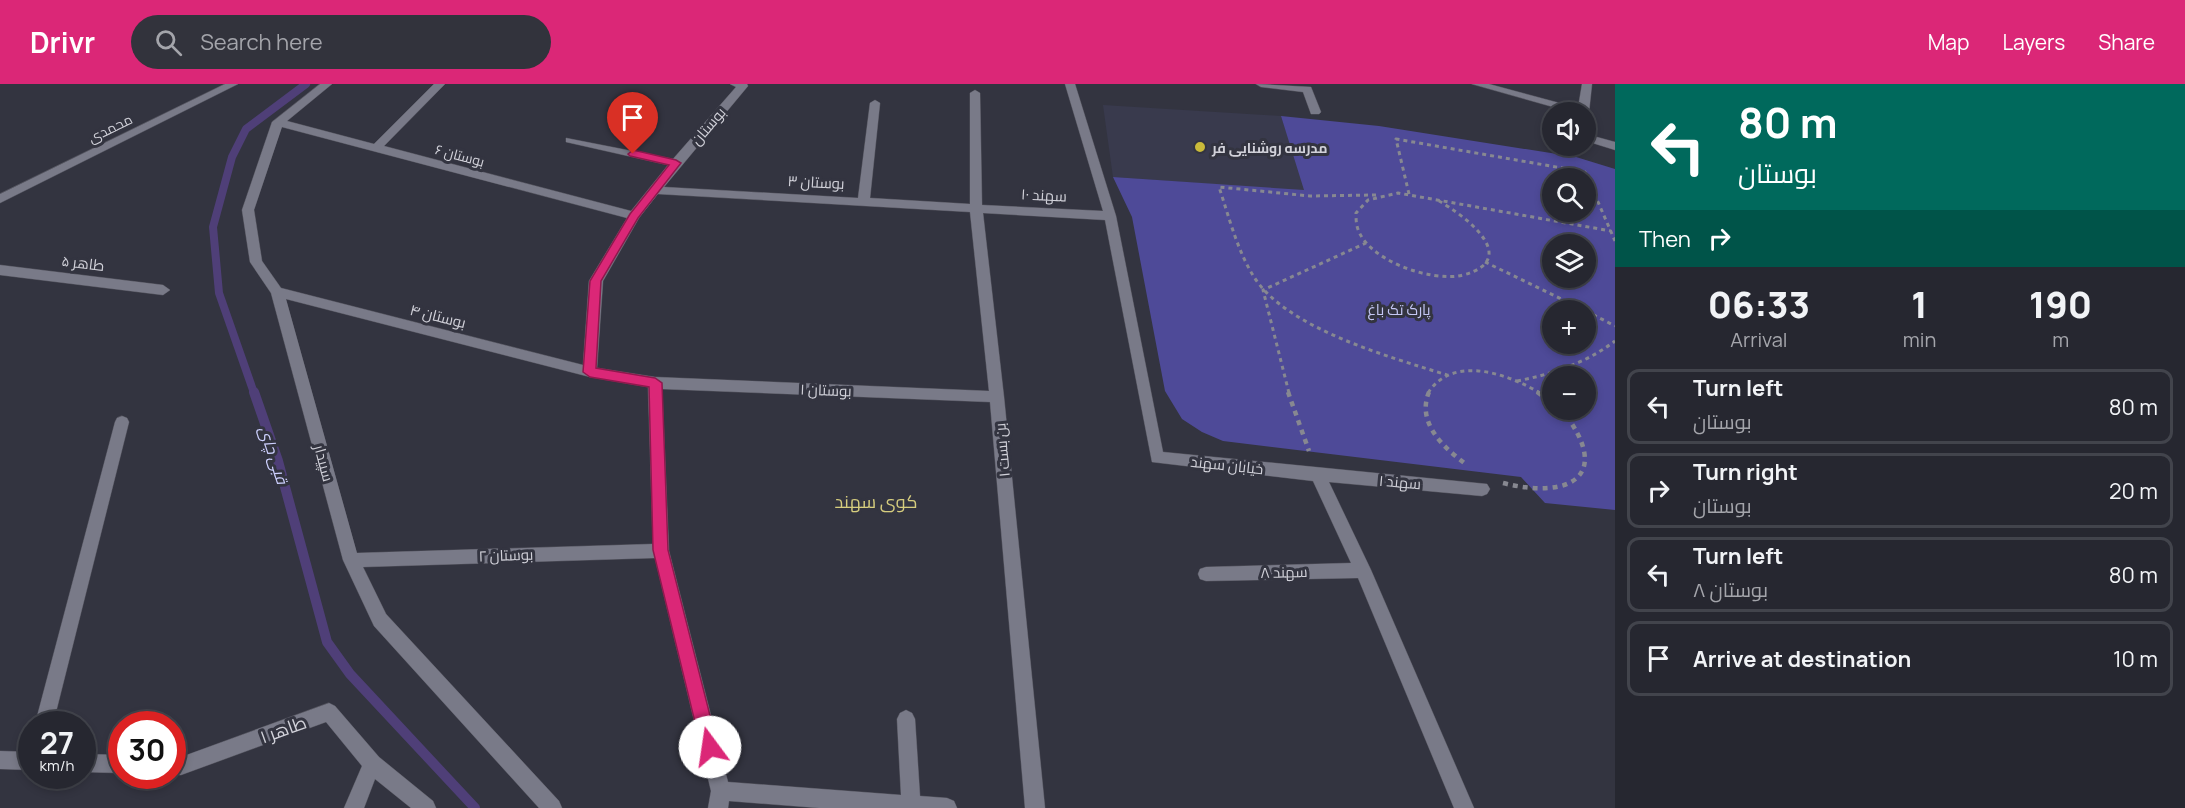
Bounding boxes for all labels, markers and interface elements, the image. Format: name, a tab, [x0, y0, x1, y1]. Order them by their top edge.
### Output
search box	[131, 15, 551, 69]
text: Drivr	[30, 23, 95, 61]
icon: search	[152, 26, 185, 59]
text: Search here	[200, 27, 323, 57]
text: Map	[1928, 28, 1969, 56]
text: Layers	[2002, 28, 2065, 56]
text: Share	[2098, 28, 2155, 56]
pin	[607, 92, 658, 154]
text: 80 m	[1738, 93, 1838, 151]
icon: arrive	[616, 101, 649, 134]
map controls	[1542, 102, 1596, 420]
button: sound	[1542, 102, 1596, 156]
street label: بوستان	[686, 103, 730, 149]
icon: left	[1639, 108, 1717, 186]
street label: محمدی	[85, 109, 135, 147]
place label: مدرسه روشنایی فر	[1211, 138, 1328, 157]
street label: بوستان ۶	[433, 139, 487, 171]
marker: مدرسه روشنایی فر	[1193, 140, 1207, 154]
text: بوستان	[1738, 154, 1817, 191]
button: search	[1542, 168, 1596, 222]
street label: بوستان ۳	[787, 170, 845, 194]
street label: سهند ۱۰	[1020, 183, 1068, 207]
icon: right	[1703, 222, 1736, 255]
text: Then	[1639, 224, 1691, 254]
button: layers	[1542, 234, 1596, 288]
street label: طاهر ۵	[60, 250, 106, 276]
text: 06:33	[1708, 280, 1810, 329]
text: 1	[1911, 280, 1928, 329]
text: 190	[2029, 280, 2092, 329]
street label: بوستان ۴	[408, 299, 468, 333]
park label: پارک تک باغ	[1367, 299, 1431, 321]
button: +	[1542, 300, 1596, 354]
text: Arrival	[1730, 326, 1787, 353]
text: min	[1903, 326, 1936, 353]
text: m	[2052, 326, 2069, 353]
button: −	[1542, 366, 1596, 420]
text: Turn left	[1693, 373, 1783, 403]
street label: بوستان ۱	[800, 379, 852, 401]
icon: left	[1642, 390, 1675, 423]
text: 80 m	[2109, 392, 2158, 422]
text: بوستان	[1693, 408, 1752, 435]
street label: بن بست ۱	[989, 422, 1015, 478]
water label: قبی چای	[254, 423, 294, 488]
street label: سپیدار	[309, 441, 339, 484]
street label: خیابان سهند	[1189, 451, 1265, 479]
text: Turn right	[1693, 457, 1798, 487]
street label: سهند ۱	[1378, 470, 1422, 494]
icon: right	[1642, 474, 1675, 507]
text: 20 m	[2109, 476, 2158, 506]
district label: کوی سهند	[834, 489, 918, 513]
text: بوستان	[1693, 492, 1752, 519]
text: Turn left	[1693, 541, 1783, 571]
street label: بوستان ۲	[478, 544, 534, 566]
icon: left	[1642, 558, 1675, 591]
text: 80 m	[2109, 560, 2158, 590]
street label: سهند ۸	[1260, 561, 1308, 583]
text: بوستان ۸	[1693, 576, 1768, 603]
icon: arrive	[1642, 642, 1675, 675]
text: Arrive at destination	[1693, 644, 1911, 674]
text: 10 m	[2113, 644, 2158, 674]
street label: طاهر ۱	[257, 710, 309, 748]
speed limit sign: 30	[108, 711, 186, 789]
position arrow	[678, 715, 742, 779]
text: 27	[40, 722, 74, 763]
text: km/h	[40, 755, 74, 776]

